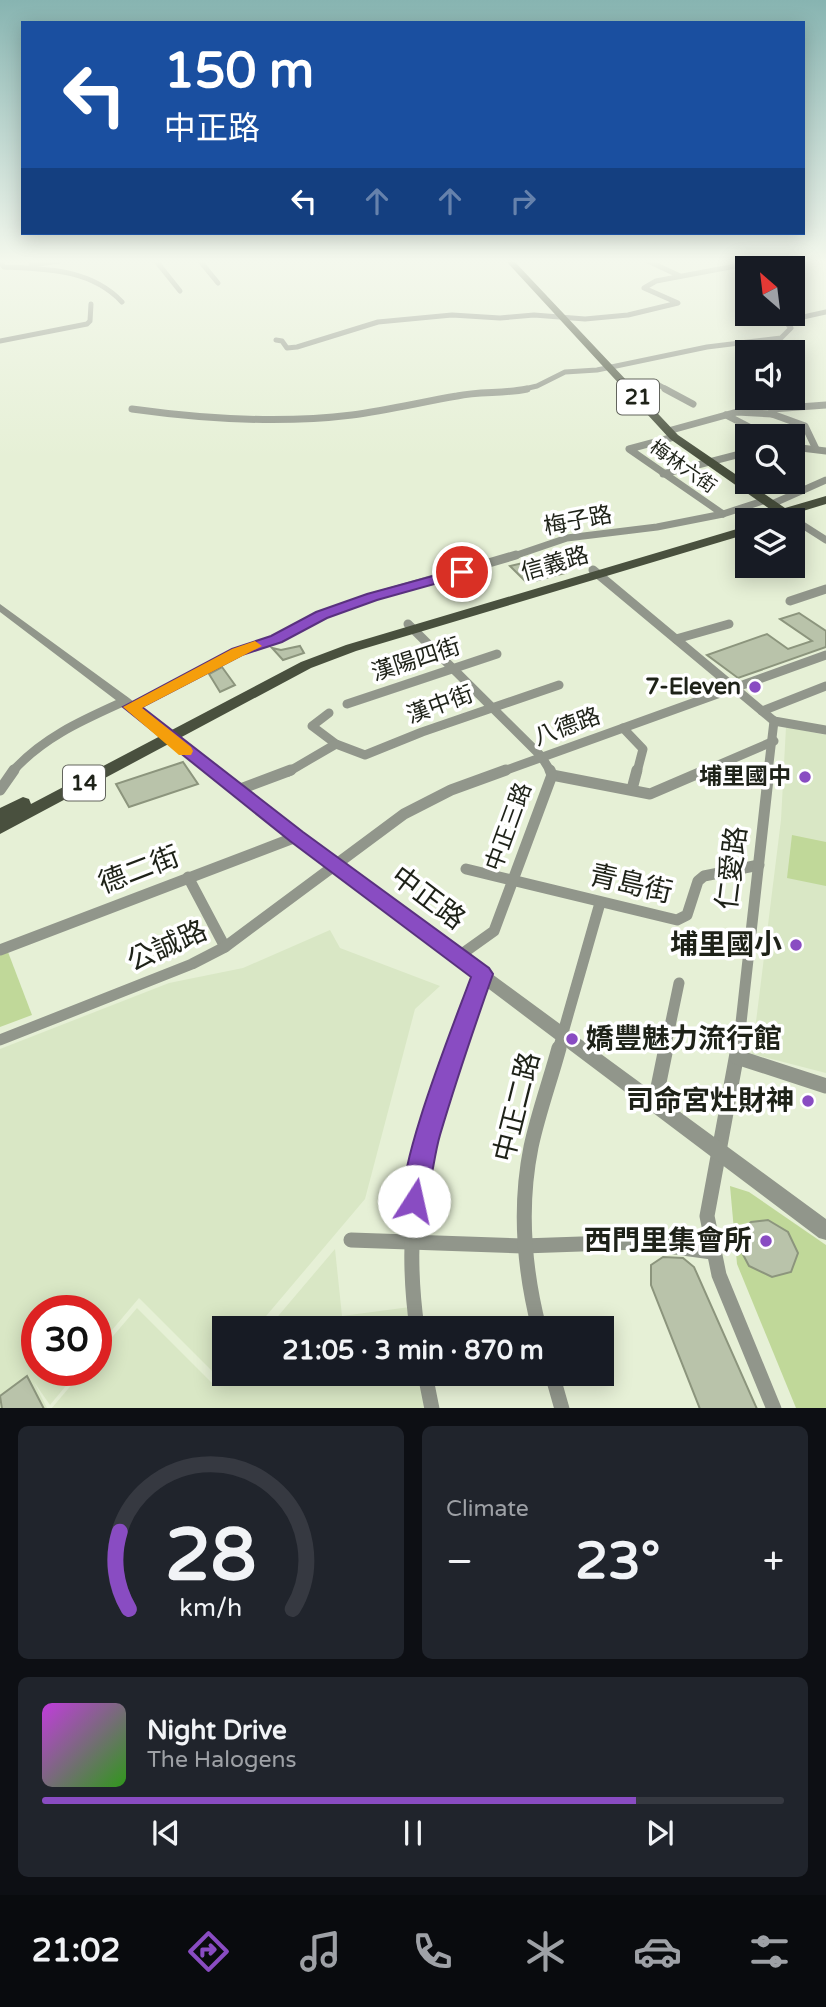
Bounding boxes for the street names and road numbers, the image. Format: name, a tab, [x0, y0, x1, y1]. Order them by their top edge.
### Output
road number: 21	[617, 380, 659, 414]
street label: 梅林六街	[646, 436, 720, 498]
street label: 梅子路	[541, 501, 615, 541]
street label: 信義路	[518, 541, 592, 587]
street label: 漢陽四街	[368, 632, 464, 688]
street label: 漢中街	[403, 680, 477, 730]
street label: 八德路	[530, 702, 604, 752]
road number: 14	[63, 766, 105, 800]
street label: 中正三路	[480, 779, 538, 875]
street label: 仁愛路	[710, 824, 754, 912]
street label: 德二街	[94, 839, 184, 901]
street label: 青島街	[586, 858, 676, 910]
street label: 中正路	[384, 859, 472, 937]
street label: 公誠路	[122, 913, 212, 979]
street label: 中正二路	[487, 1049, 547, 1165]

